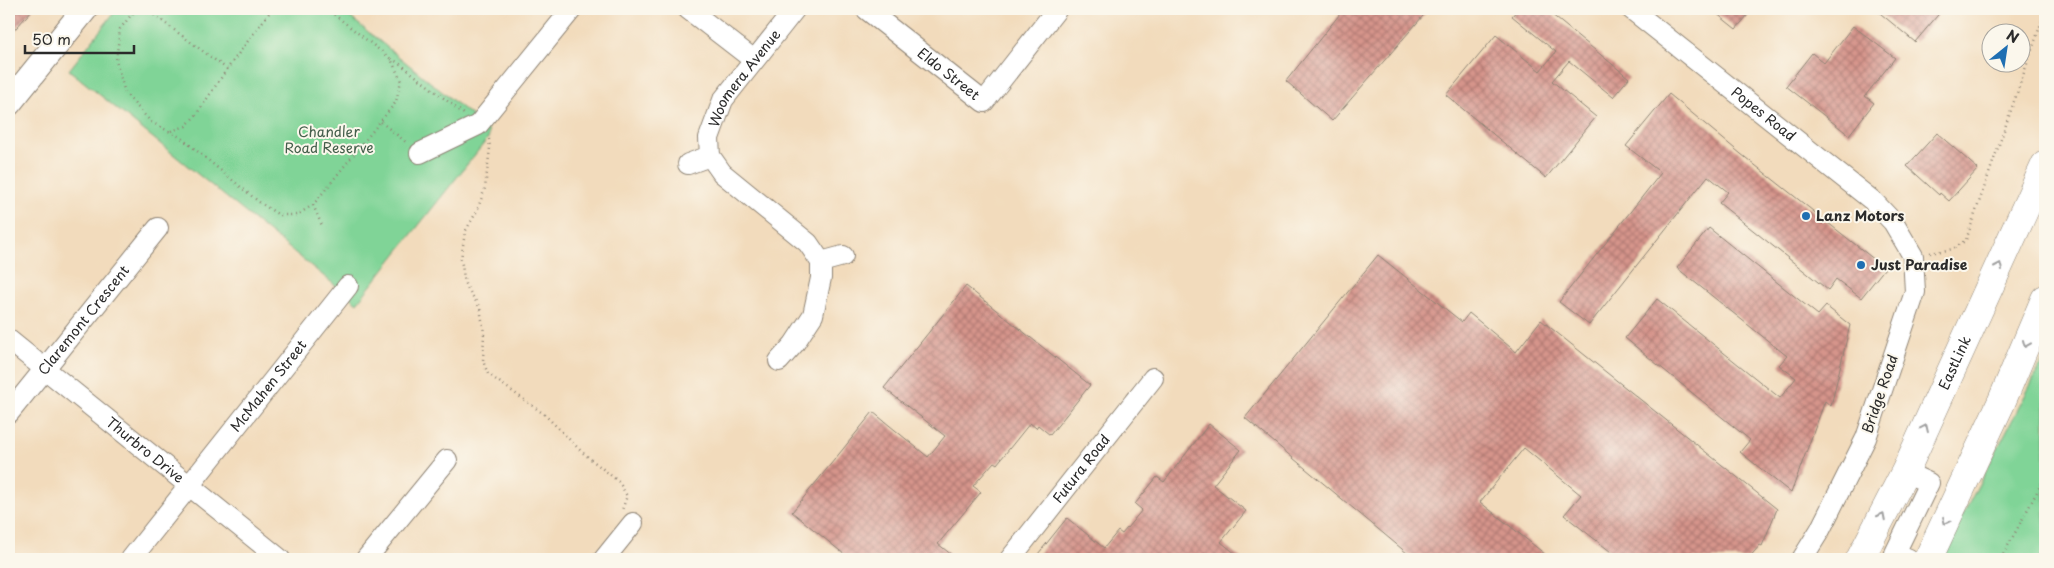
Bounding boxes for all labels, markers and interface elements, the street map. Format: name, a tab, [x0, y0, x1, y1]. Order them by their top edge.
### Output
scale bar	[25, 22, 134, 54]
north arrow	[1982, 22, 2032, 72]
street label: Woomera Avenue	[703, 24, 785, 130]
text: N	[2003, 24, 2023, 48]
text: 50 m	[32, 27, 71, 50]
street label: Eldo Street	[913, 42, 985, 105]
street label: Popes Road	[1727, 81, 1800, 146]
park label: Chandler Road Reserve	[284, 121, 374, 158]
place label: Lanz Motors	[1816, 205, 1904, 226]
marker: Lanz Motors	[1800, 210, 1812, 222]
place label: Just Paradise	[1871, 254, 1968, 275]
marker: Just Paradise	[1855, 259, 1867, 271]
street label: Claremont Crescent	[33, 260, 134, 379]
one-way arrow	[1993, 262, 2004, 271]
street label: EastLink	[1933, 332, 1976, 393]
street label: McMahen Street	[225, 335, 311, 436]
one-way arrow	[2022, 339, 2033, 348]
street label: Bridge Road	[1856, 352, 1903, 436]
street label: Thurbro Drive	[102, 411, 189, 488]
one-way arrow	[1919, 424, 1929, 433]
street label: Futura Road	[1047, 430, 1115, 507]
one-way arrow	[1876, 512, 1886, 521]
one-way arrow	[1942, 516, 1952, 525]

